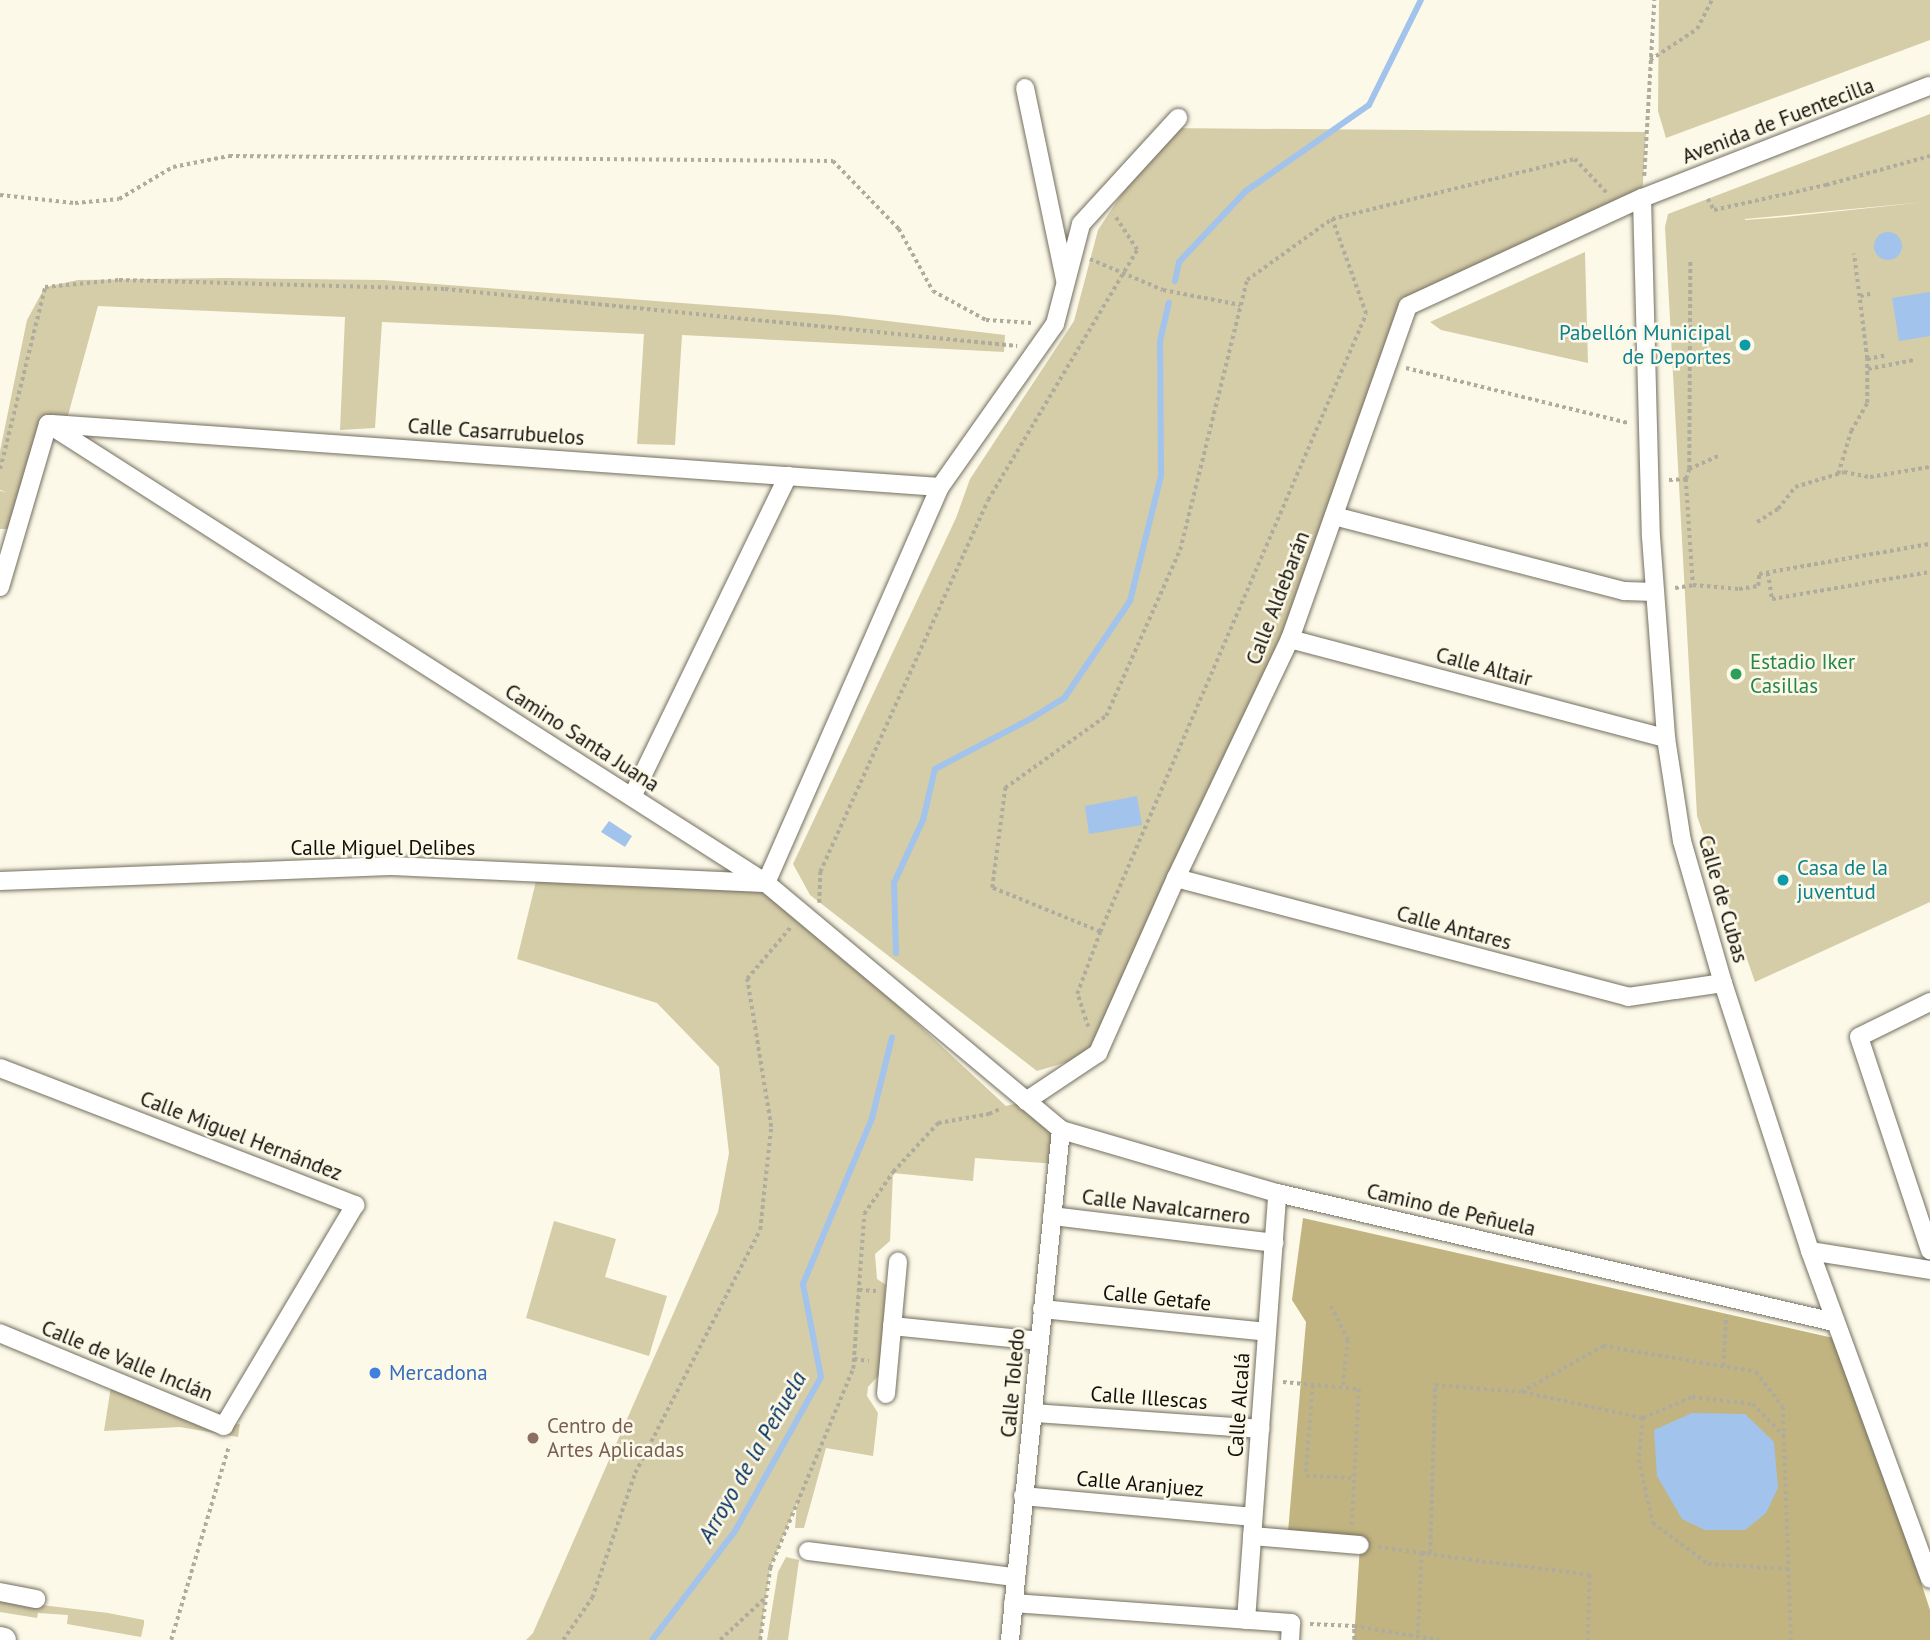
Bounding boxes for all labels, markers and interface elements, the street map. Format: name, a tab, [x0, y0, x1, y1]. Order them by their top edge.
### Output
street label: Avenida de Fuentecilla	[1678, 73, 1878, 169]
place label: Pabellón Municipal de Deportes	[1559, 320, 1731, 370]
marker: Pabellón Municipal de Deportes	[1737, 337, 1753, 353]
street label: Calle Casarrubuelos	[407, 413, 585, 451]
street label: Calle Aldebarán	[1241, 527, 1315, 669]
street label: Calle Altair	[1433, 642, 1535, 692]
place label: Estadio Iker Casillas	[1750, 649, 1855, 699]
marker: Estadio Iker Casillas	[1728, 666, 1744, 682]
street label: Camino Santa Juana	[500, 679, 664, 797]
street label: Calle de Cubas	[1693, 832, 1753, 966]
street label: Calle Miguel Delibes	[291, 835, 475, 861]
place label: Casa de la juventud	[1797, 855, 1888, 905]
marker: Casa de la juventud	[1775, 872, 1791, 888]
street label: Calle Antares	[1393, 900, 1515, 956]
street label: Calle Miguel Hernández	[136, 1086, 346, 1186]
street label: Camino de Peñuela	[1364, 1178, 1538, 1242]
street label: Calle Navalcarnero	[1080, 1184, 1252, 1230]
street label: Calle Getafe	[1102, 1280, 1212, 1316]
street label: Calle de Valle Inclán	[37, 1315, 217, 1407]
street label: Calle Toledo	[996, 1327, 1030, 1439]
street label: Calle Alcalá	[1223, 1352, 1255, 1458]
place label: Mercadona	[389, 1360, 488, 1386]
marker: Mercadona	[367, 1365, 383, 1381]
water label: Arroyo de la Peñuela	[692, 1367, 812, 1547]
street label: Calle Illescas	[1090, 1381, 1208, 1415]
place label: Centro de Artes Aplicadas	[547, 1413, 685, 1463]
marker: Centro de Artes Aplicadas	[525, 1430, 541, 1446]
street label: Calle Aranjuez	[1075, 1466, 1205, 1502]

